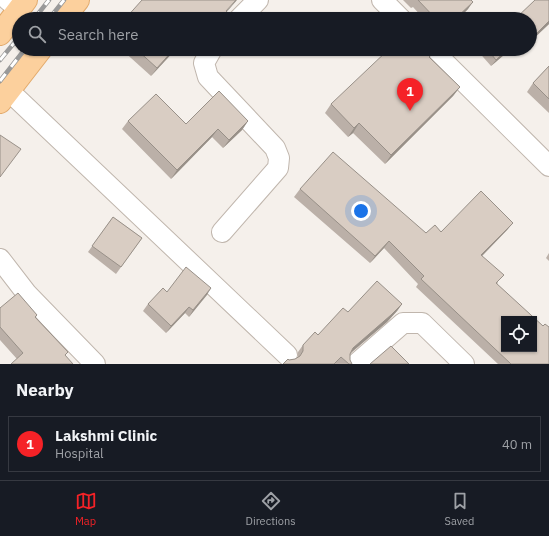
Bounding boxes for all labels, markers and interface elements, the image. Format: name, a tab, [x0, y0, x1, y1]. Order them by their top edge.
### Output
search box	[12, 12, 537, 56]
icon: search	[26, 23, 48, 45]
text: Search here	[58, 25, 138, 44]
pin: 1	[397, 78, 423, 111]
your location	[351, 201, 371, 221]
map controls	[501, 316, 537, 352]
button: locate	[501, 316, 537, 352]
text: Nearby	[16, 379, 74, 401]
text: Lakshmi Clinic	[55, 426, 157, 445]
text: 1	[26, 436, 34, 453]
text: 40 m	[502, 436, 532, 453]
text: Hospital	[55, 445, 104, 462]
tab: Map	[75, 490, 97, 528]
tab: Directions	[246, 490, 296, 528]
tab: Saved	[445, 490, 474, 528]

